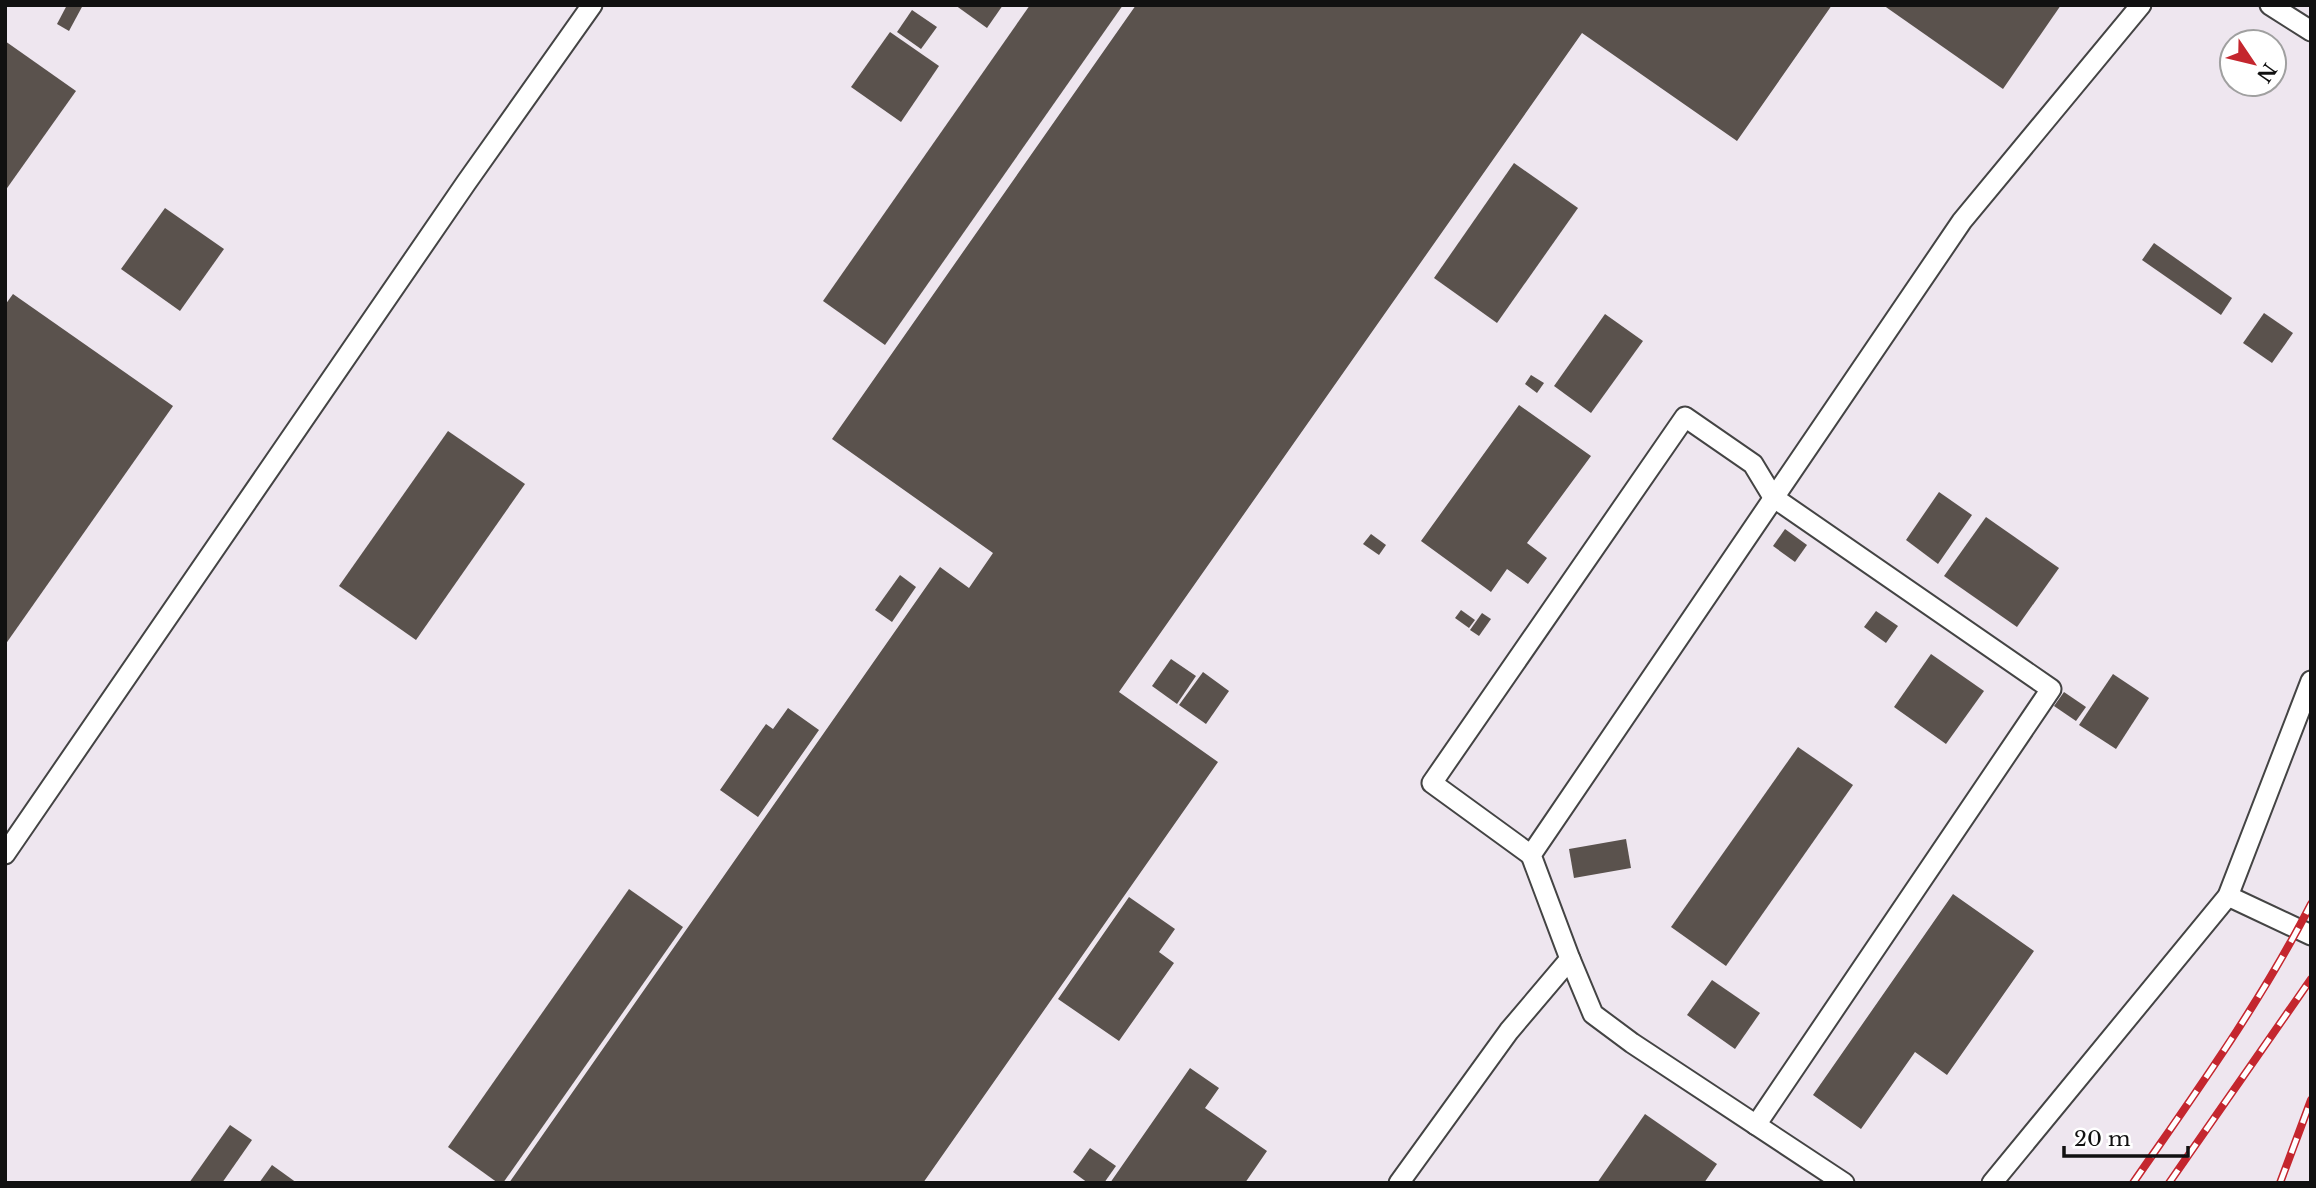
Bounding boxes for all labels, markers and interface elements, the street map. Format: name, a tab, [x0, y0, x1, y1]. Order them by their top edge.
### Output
north arrow	[2218, 28, 2288, 98]
text: N	[2252, 59, 2281, 86]
scale bar	[2064, 1114, 2188, 1158]
text: 20 m	[2074, 1126, 2131, 1152]

